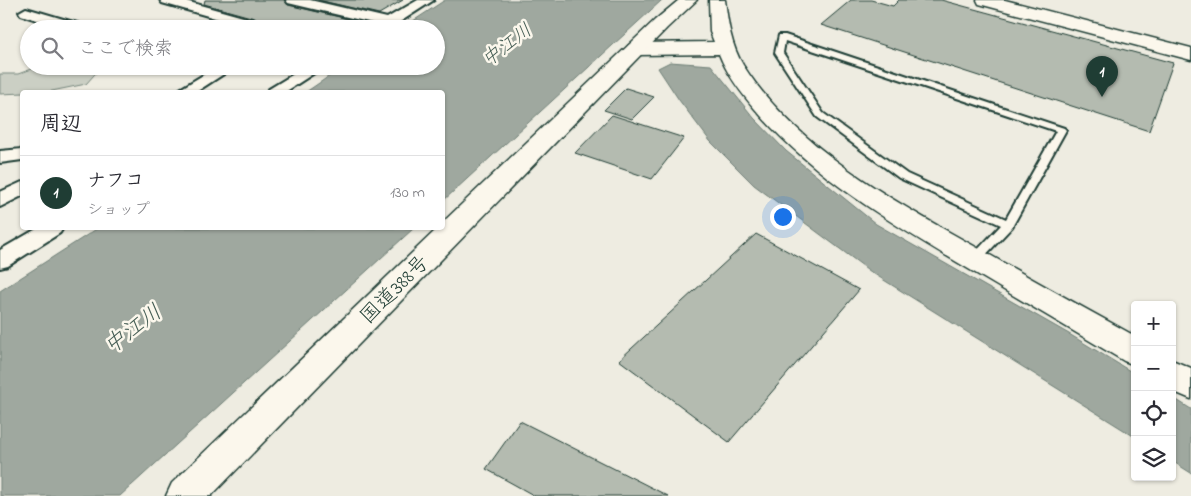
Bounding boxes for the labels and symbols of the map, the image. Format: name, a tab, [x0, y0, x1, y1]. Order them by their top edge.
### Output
water label: 中江川	[477, 18, 538, 74]
pin: 1	[1086, 56, 1118, 97]
your location	[770, 204, 796, 230]
street label: 国道388号	[354, 249, 437, 332]
water label: 中江川	[98, 298, 170, 363]

